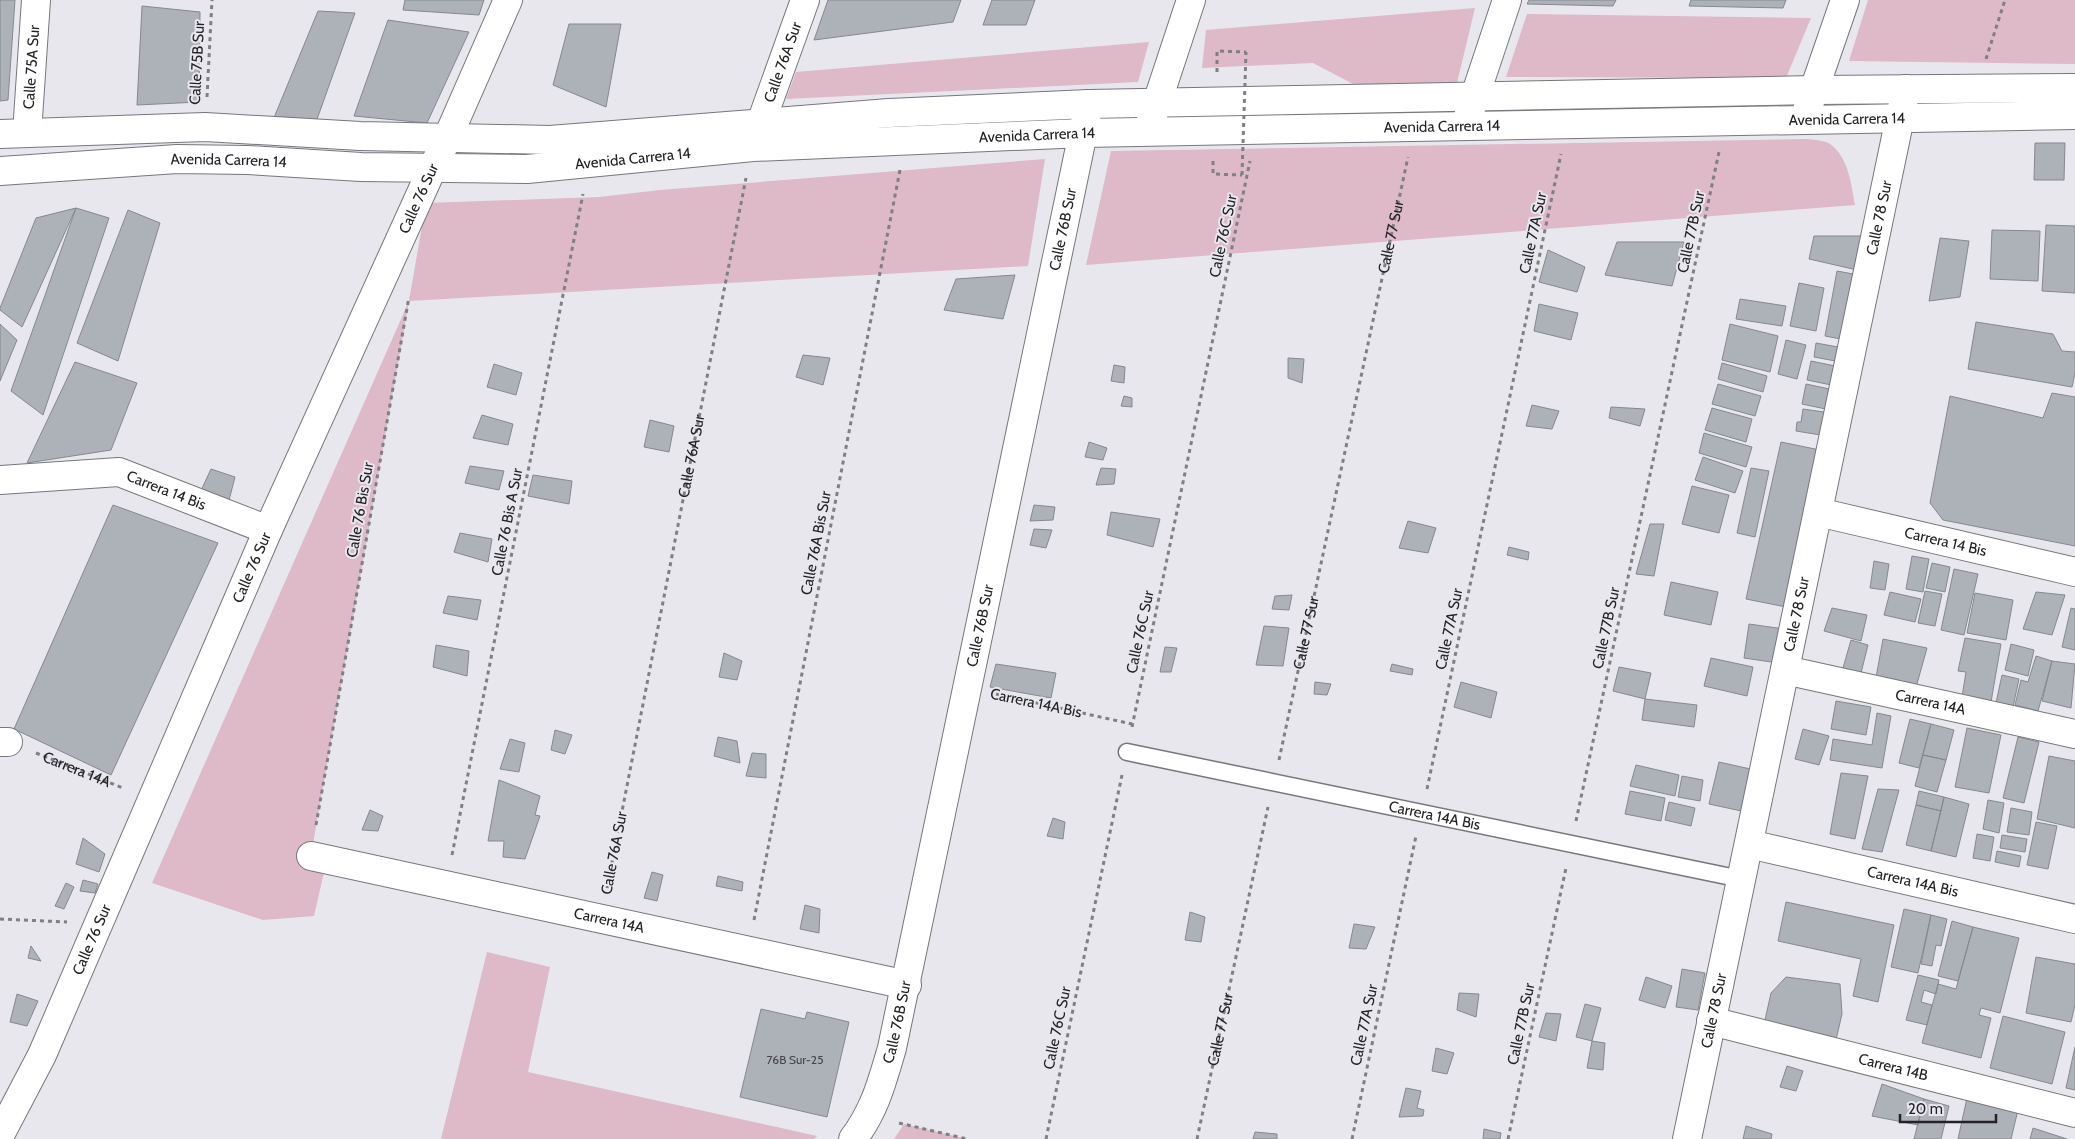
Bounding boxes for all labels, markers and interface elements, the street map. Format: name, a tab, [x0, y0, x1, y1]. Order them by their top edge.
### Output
street label: Calle 76A Sur	[760, 19, 805, 105]
street label: Calle 75B Sur	[186, 20, 208, 105]
street label: Calle 75A Sur	[20, 24, 43, 110]
street label: Avenida Carrera 14	[1789, 109, 1906, 129]
street label: Avenida Carrera 14	[1384, 116, 1501, 137]
street label: Avenida Carrera 14	[979, 124, 1096, 146]
street label: Avenida Carrera 14	[574, 144, 692, 173]
street label: Avenida Carrera 14	[170, 150, 288, 171]
street label: Calle 76 Sur	[395, 160, 442, 236]
street label: Calle 78 Sur	[1863, 179, 1896, 257]
street label: Calle 76B Sur	[1045, 186, 1080, 272]
street label: Calle 77B Sur	[1674, 189, 1709, 275]
street label: Calle 77A Sur	[1516, 190, 1550, 275]
street label: Calle 76C Sur	[1205, 193, 1241, 279]
street label: Calle 77 Sur	[1374, 198, 1408, 275]
street label: Calle 76A Sur	[675, 413, 709, 499]
street label: Calle 76 Bis Sur	[343, 461, 377, 559]
street label: Calle 76 Bis A Sur	[488, 466, 526, 577]
street label: Carrera 14 Bis	[124, 467, 209, 514]
street label: Calle 76A Bis Sur	[797, 489, 835, 597]
street label: Carrera 14 Bis	[1903, 523, 1988, 560]
street label: Calle 76 Sur	[229, 529, 275, 606]
street label: Calle 78 Sur	[1780, 575, 1813, 653]
street label: Calle 76B Sur	[963, 583, 998, 669]
street label: Calle 77B Sur	[1589, 585, 1624, 671]
street label: Calle 77A Sur	[1432, 586, 1466, 671]
street label: Calle 76C Sur	[1122, 589, 1158, 675]
street label: Calle 77 Sur	[1290, 594, 1323, 671]
street label: Carrera 14A Bis	[989, 685, 1083, 721]
street label: Carrera 14A	[1894, 686, 1968, 719]
street label: Carrera 14A	[40, 748, 114, 791]
street label: Carrera 14A Bis	[1387, 797, 1482, 834]
street label: Calle 76A Sur	[597, 810, 631, 896]
street label: Carrera 14A Bis	[1865, 862, 1960, 901]
street label: Calle 76 Sur	[69, 901, 115, 978]
street label: Carrera 14A	[572, 904, 647, 937]
street label: Calle 78 Sur	[1697, 972, 1730, 1050]
street label: Calle 76B Sur	[879, 979, 915, 1066]
street label: Calle 77B Sur	[1504, 981, 1539, 1067]
street label: Calle 77A Sur	[1347, 982, 1381, 1067]
street label: Calle 76C Sur	[1039, 985, 1075, 1071]
street label: Calle 77 Sur	[1204, 991, 1237, 1068]
street label: Carrera 14B	[1857, 1050, 1930, 1085]
house number: 76B Sur-25	[767, 1052, 823, 1067]
scale bar	[1900, 1092, 1996, 1124]
text: 20 m	[1908, 1100, 1943, 1118]

